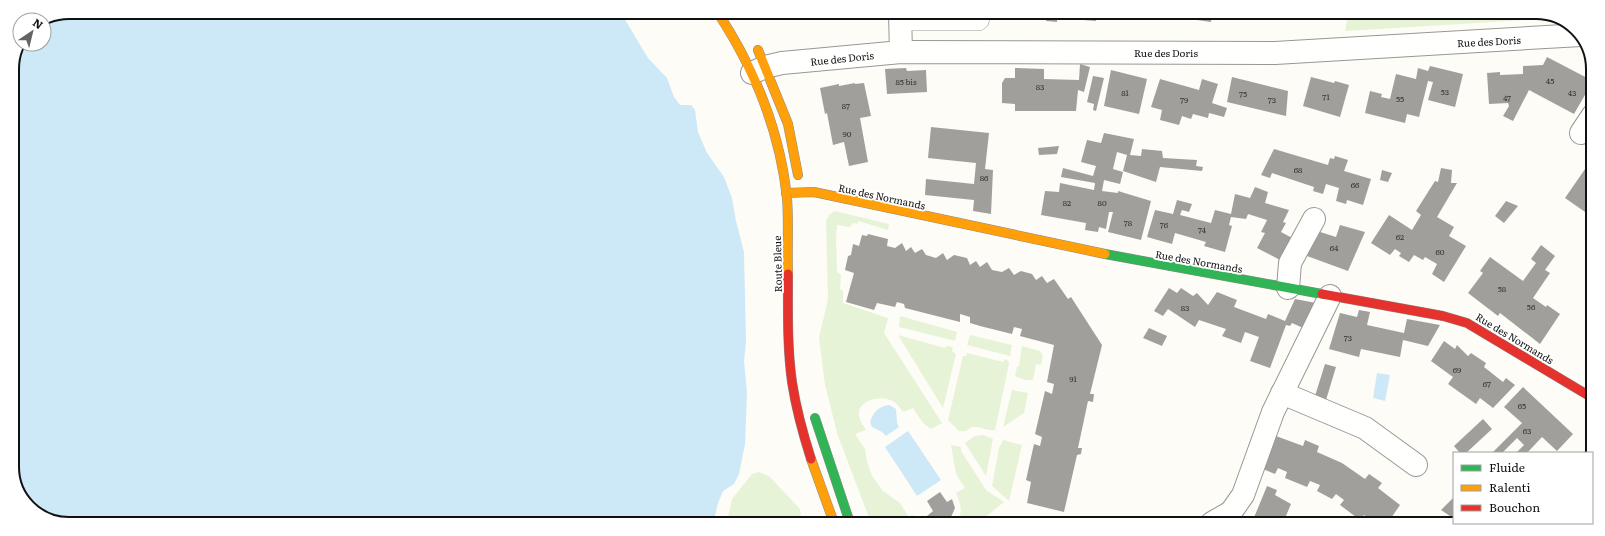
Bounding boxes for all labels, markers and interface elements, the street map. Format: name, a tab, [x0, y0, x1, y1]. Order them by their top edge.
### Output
north arrow	[12, 12, 52, 52]
text: N	[30, 14, 47, 32]
street label: Rue des Doris	[1457, 32, 1522, 50]
street label: Rue des Doris	[1134, 45, 1198, 60]
street label: Rue des Doris	[809, 47, 875, 69]
house number: 45	[1546, 75, 1554, 86]
house number: 85 bis	[895, 76, 917, 87]
house number: 83	[1036, 81, 1044, 92]
house number: 53	[1441, 86, 1449, 97]
house number: 81	[1121, 87, 1130, 98]
house number: 43	[1568, 87, 1576, 98]
house number: 75	[1239, 88, 1247, 99]
house number: 71	[1322, 91, 1330, 102]
house number: 47	[1503, 92, 1511, 103]
house number: 55	[1396, 93, 1404, 104]
house number: 79	[1180, 94, 1188, 105]
house number: 73	[1268, 94, 1276, 105]
house number: 87	[842, 100, 850, 111]
house number: 90	[843, 128, 852, 139]
house number: 68	[1294, 164, 1303, 175]
house number: 86	[980, 172, 989, 183]
street label: Rue des Normands	[837, 179, 927, 213]
house number: 66	[1351, 179, 1360, 190]
house number: 82	[1063, 197, 1071, 208]
house number: 80	[1097, 197, 1107, 208]
house number: 78	[1124, 217, 1133, 228]
house number: 76	[1160, 219, 1169, 230]
house number: 74	[1198, 224, 1207, 235]
house number: 62	[1396, 231, 1404, 242]
street label: Route Bleue	[769, 236, 785, 292]
house number: 64	[1330, 242, 1339, 253]
street label: Rue des Normands	[1154, 246, 1244, 276]
house number: 60	[1436, 246, 1445, 257]
house number: 58	[1498, 283, 1507, 294]
house number: 56	[1527, 301, 1536, 312]
house number: 83	[1181, 302, 1189, 313]
street label: Rue des Normands	[1473, 309, 1557, 367]
house number: 73	[1344, 332, 1352, 343]
house number: 69	[1453, 364, 1461, 375]
house number: 91	[1069, 373, 1077, 384]
house number: 67	[1483, 378, 1491, 389]
house number: 65	[1518, 400, 1526, 411]
house number: 63	[1523, 425, 1531, 436]
legend	[1453, 452, 1593, 524]
text: Fluide	[1489, 458, 1525, 476]
text: Ralenti	[1489, 478, 1530, 496]
text: Bouchon	[1489, 498, 1540, 516]

